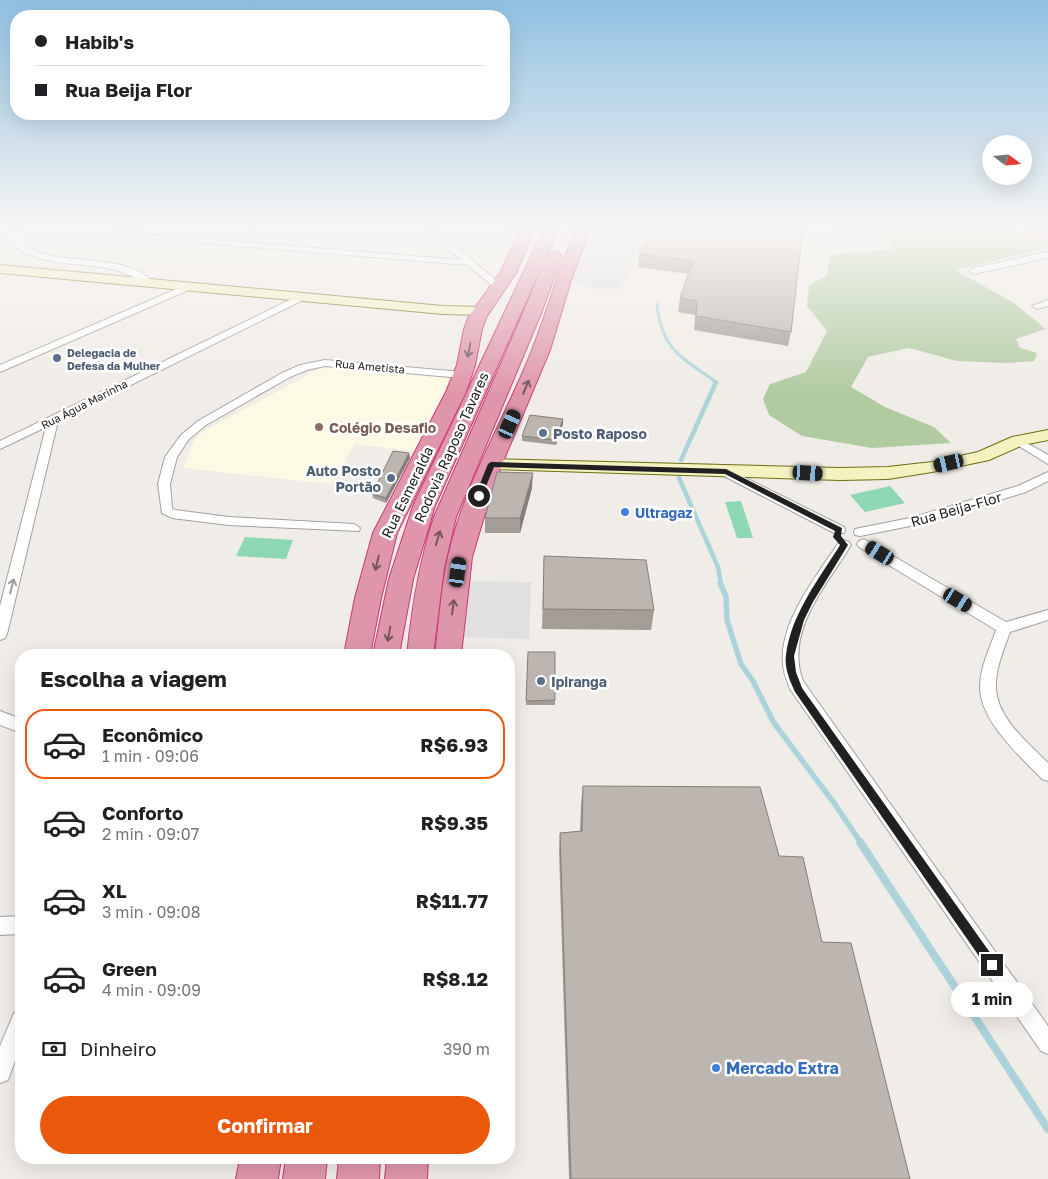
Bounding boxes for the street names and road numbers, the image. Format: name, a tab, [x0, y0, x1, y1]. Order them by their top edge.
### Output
street label: Rua Ametista	[334, 356, 406, 376]
street label: Rodovia Raposo Tavares	[410, 369, 492, 525]
street label: Rua Água Marinha	[39, 377, 129, 431]
street label: Rua Esmeralda	[378, 443, 436, 541]
street label: Rua Beija-Flor	[909, 488, 1004, 530]

